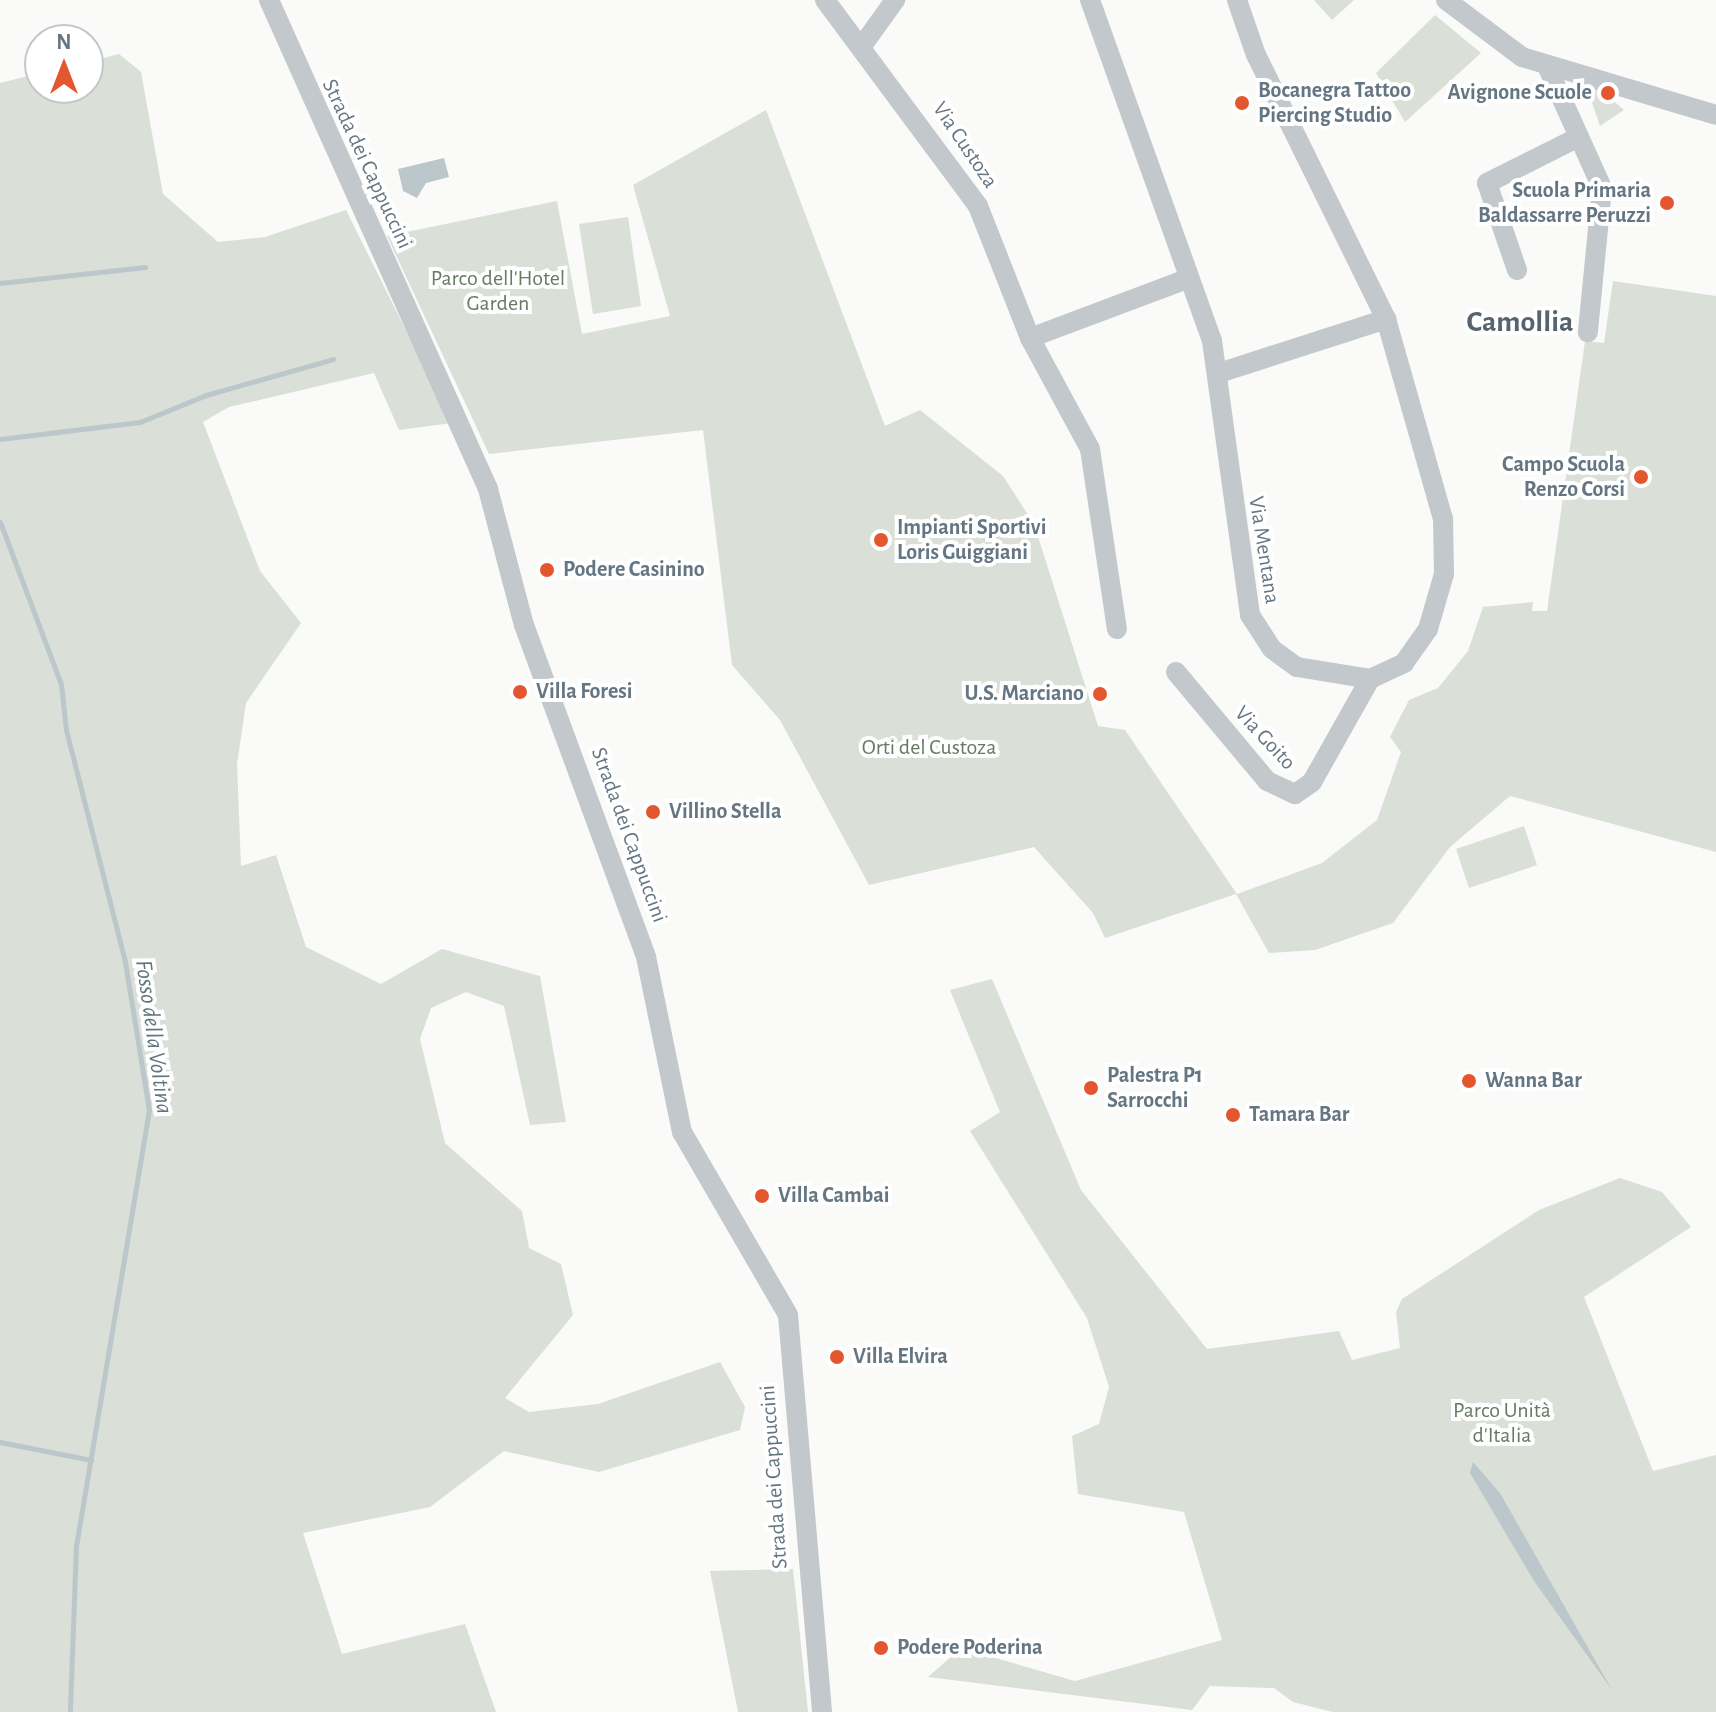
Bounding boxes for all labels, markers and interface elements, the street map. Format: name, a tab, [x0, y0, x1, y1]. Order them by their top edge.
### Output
north arrow	[24, 24, 104, 104]
text: N	[56, 31, 72, 53]
street label: Strada dei Cappuccini	[316, 75, 418, 253]
place label: Bocanegra Tattoo Piercing Studio	[1258, 77, 1411, 128]
place label: Avignone Scuole	[1447, 80, 1592, 106]
marker: Avignone Scuole	[1599, 84, 1617, 102]
marker: Bocanegra Tattoo Piercing Studio	[1233, 94, 1251, 112]
street label: Via Custoza	[927, 97, 1003, 193]
place label: Scuola Primaria Baldassarre Peruzzi	[1478, 177, 1651, 228]
marker: Scuola Primaria Baldassarre Peruzzi	[1658, 194, 1676, 212]
park label: Parco dell'Hotel Garden	[431, 265, 565, 316]
district label: Camollia	[1467, 304, 1573, 340]
place label: Campo Scuola Renzo Corsi	[1502, 451, 1625, 502]
marker: Campo Scuola Renzo Corsi	[1632, 468, 1650, 486]
street label: Via Mentana	[1242, 494, 1286, 606]
place label: Impianti Sportivi Loris Guiggiani	[897, 514, 1046, 566]
marker: Impianti Sportivi Loris Guiggiani	[872, 531, 890, 549]
place label: Podere Casinino	[563, 557, 705, 583]
marker: Podere Casinino	[538, 561, 556, 579]
place label: Villa Foresi	[536, 679, 633, 705]
place label: U.S. Marciano	[964, 681, 1084, 707]
marker: Villa Foresi	[511, 683, 529, 701]
marker: U.S. Marciano	[1091, 685, 1109, 703]
street label: Via Goito	[1229, 701, 1301, 775]
park label: Orti del Custoza	[862, 735, 996, 761]
street label: Strada dei Cappuccini	[585, 744, 673, 926]
place label: Villino Stella	[669, 799, 781, 825]
marker: Villino Stella	[644, 803, 662, 821]
water label: Fosso della Voltina	[128, 958, 178, 1116]
place label: Palestra P1 Sarrocchi	[1107, 1062, 1203, 1114]
place label: Wanna Bar	[1485, 1068, 1582, 1094]
marker: Wanna Bar	[1460, 1072, 1478, 1090]
marker: Palestra P1 Sarrocchi	[1082, 1079, 1100, 1097]
place label: Tamara Bar	[1249, 1102, 1350, 1128]
marker: Tamara Bar	[1224, 1106, 1242, 1124]
place label: Villa Cambai	[778, 1183, 890, 1209]
marker: Villa Cambai	[753, 1187, 771, 1205]
place label: Villa Elvira	[853, 1344, 948, 1370]
marker: Villa Elvira	[828, 1348, 846, 1366]
street label: Strada dei Cappuccini	[754, 1384, 794, 1570]
park label: Parco Unità d'Italia	[1453, 1397, 1551, 1448]
place label: Podere Poderina	[897, 1635, 1043, 1661]
marker: Podere Poderina	[872, 1639, 890, 1657]

